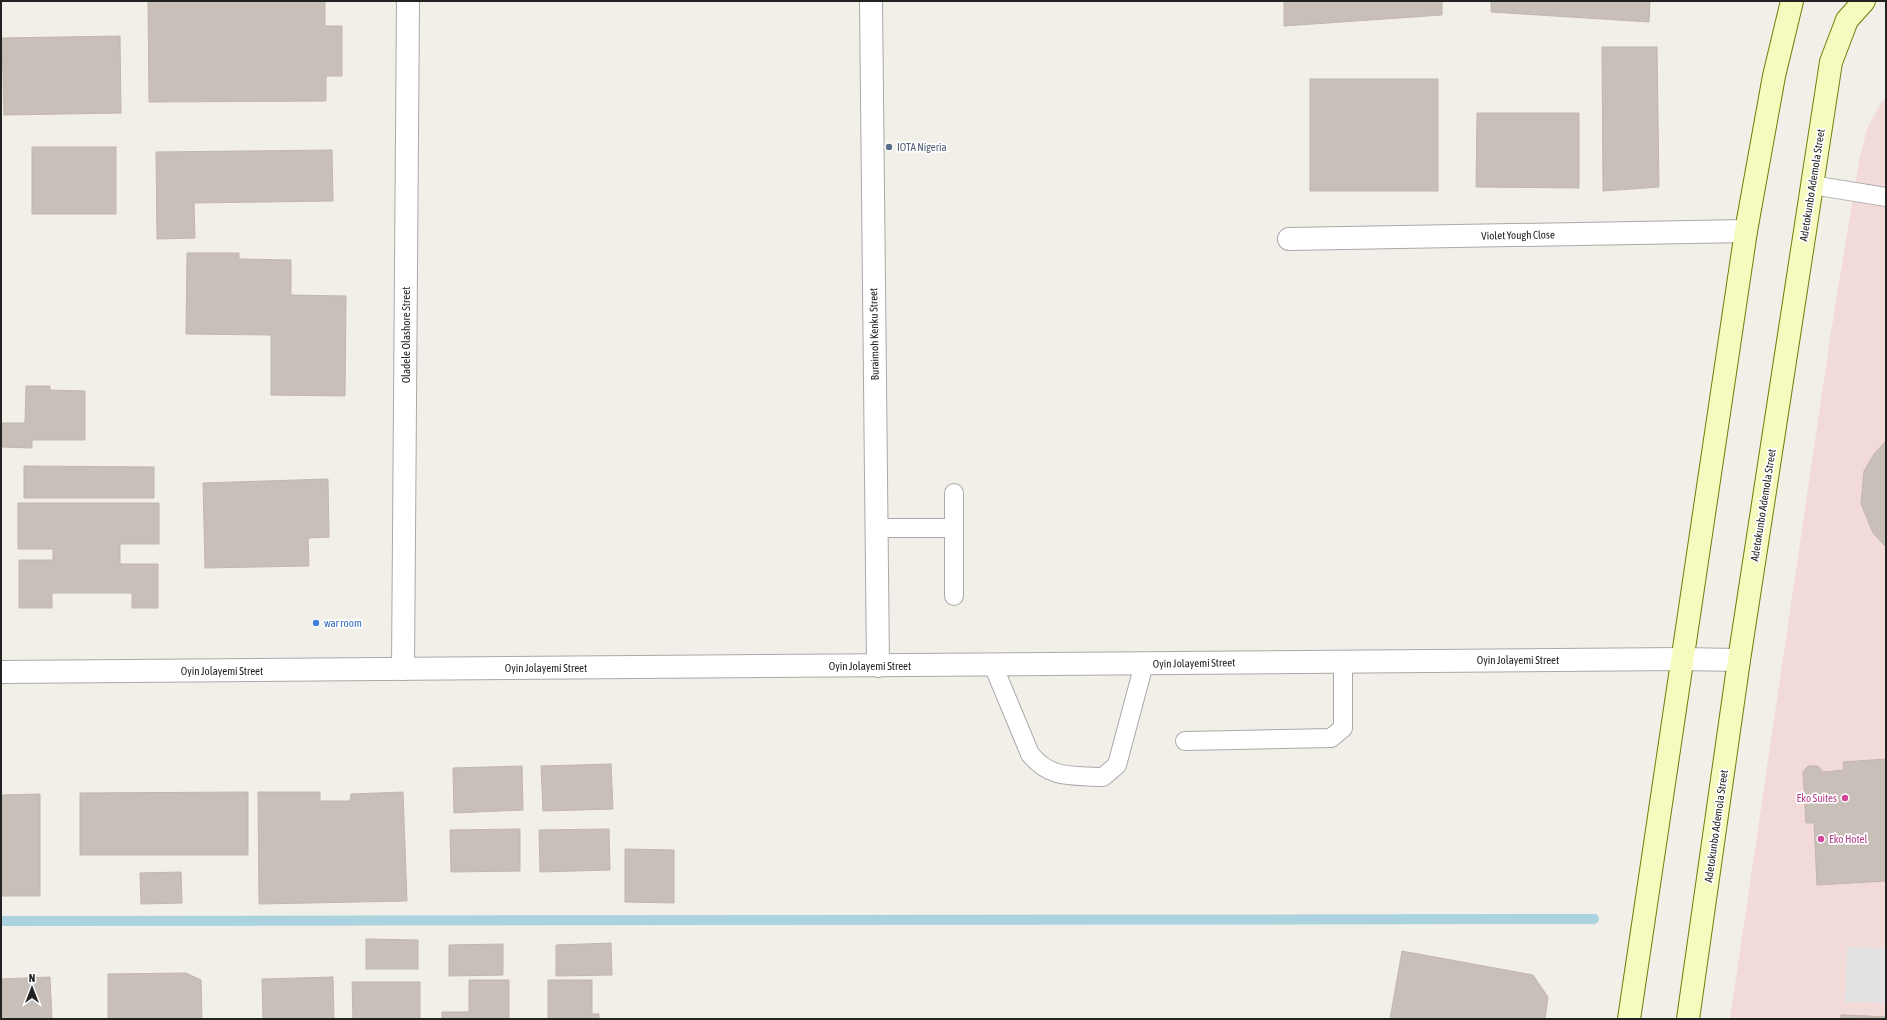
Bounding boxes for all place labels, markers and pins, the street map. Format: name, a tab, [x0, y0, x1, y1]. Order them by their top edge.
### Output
place label: IOTA Nigeria	[897, 141, 947, 153]
marker: IOTA Nigeria	[884, 142, 894, 152]
place label: war room	[324, 617, 362, 629]
marker: war room	[311, 618, 321, 628]
place label: Eko Suites	[1797, 792, 1837, 804]
marker: Eko Suites	[1840, 793, 1850, 803]
place label: Eko Hotel	[1829, 833, 1868, 845]
marker: Eko Hotel	[1816, 834, 1826, 844]

